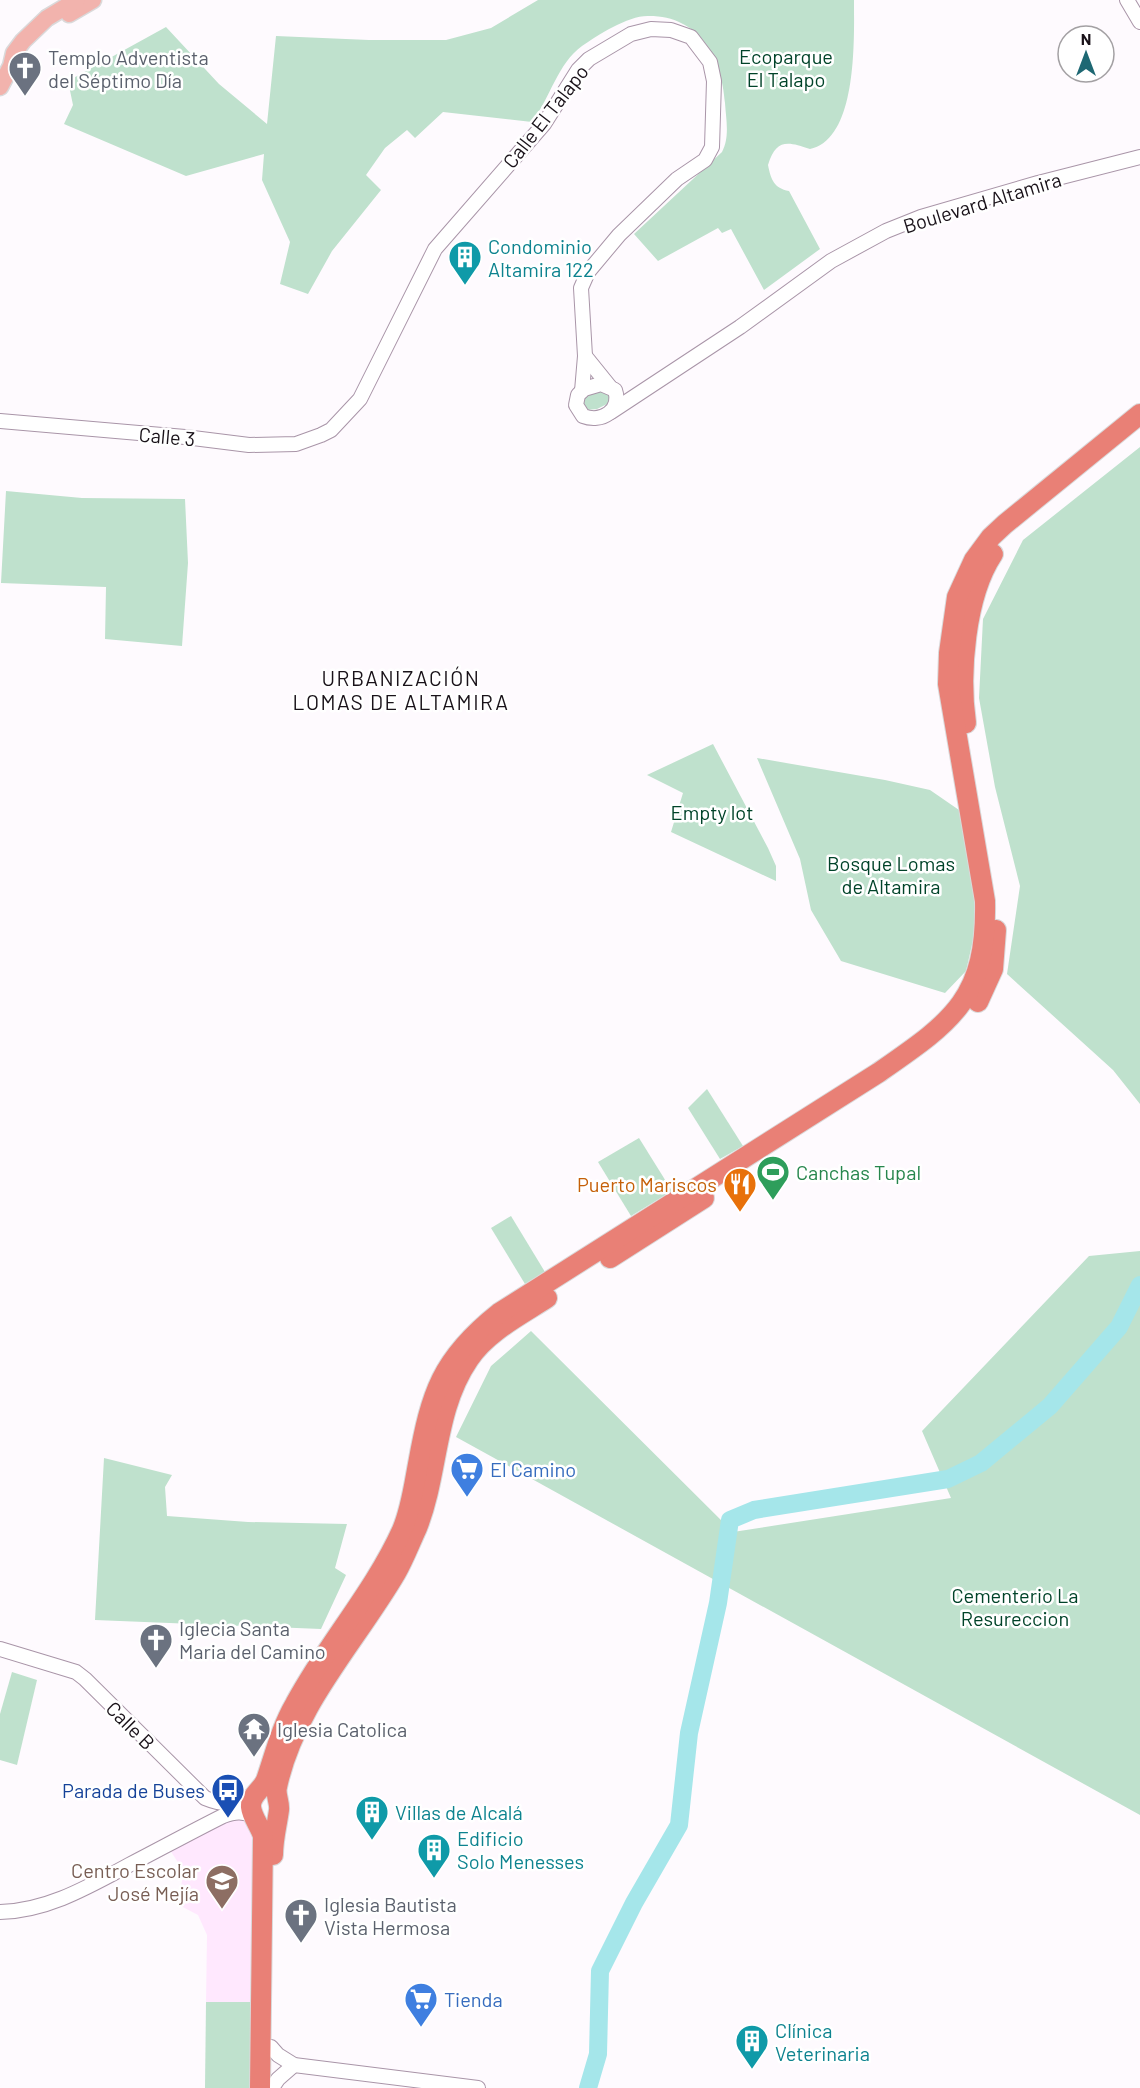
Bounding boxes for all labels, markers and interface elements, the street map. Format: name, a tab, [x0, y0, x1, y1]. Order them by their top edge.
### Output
north arrow	[1056, 24, 1116, 84]
text: N	[1081, 29, 1091, 48]
park label: Ecoparque El Talapo	[739, 44, 833, 91]
place label: Templo Adventista del Séptimo Día	[48, 45, 209, 92]
church icon: Templo Adventista del Séptimo Día	[7, 50, 43, 97]
street label: Calle El Talapo	[497, 59, 593, 173]
street label: Boulevard Altamira	[900, 167, 1064, 237]
place label: Condominio Altamira 122	[488, 234, 594, 281]
building icon: Condominio Altamira 122	[447, 239, 483, 286]
street label: Calle 3	[138, 422, 196, 450]
district label: URBANIZACIÓN LOMAS DE ALTAMIRA	[293, 665, 509, 714]
park label: Empty lot	[671, 800, 753, 824]
park label: Bosque Lomas de Altamira	[827, 851, 955, 898]
sports icon: Canchas Tupal	[755, 1154, 791, 1201]
place label: Canchas Tupal	[796, 1160, 921, 1184]
restaurant icon: Puerto Mariscos	[722, 1166, 758, 1213]
place label: Puerto Mariscos	[577, 1172, 717, 1196]
supermarket icon: El Camino	[449, 1451, 485, 1498]
place label: El Camino	[490, 1457, 576, 1481]
park label: Cementerio La Resureccion	[951, 1583, 1079, 1630]
place label: Iglecia Santa Maria del Camino	[179, 1616, 326, 1663]
church icon: Iglecia Santa Maria del Camino	[138, 1622, 174, 1669]
street label: Calle B	[102, 1696, 160, 1754]
temple icon: Iglesia Catolica	[236, 1711, 272, 1758]
place label: Iglesia Catolica	[277, 1717, 407, 1741]
bus stop icon: Parada de Buses	[210, 1772, 246, 1819]
place label: Parada de Buses	[62, 1778, 205, 1802]
building icon: Villas de Alcalá	[354, 1794, 390, 1841]
place label: Villas de Alcalá	[395, 1800, 523, 1824]
place label: Edificio Solo Menesses	[457, 1826, 584, 1873]
building icon: Edificio Solo Menesses	[416, 1832, 452, 1879]
place label: Centro Escolar José Mejía	[71, 1858, 199, 1905]
school or university icon: Centro Escolar José Mejía	[204, 1863, 240, 1910]
place label: Iglesia Bautista Vista Hermosa	[324, 1892, 457, 1939]
church icon: Iglesia Bautista Vista Hermosa	[283, 1897, 319, 1944]
supermarket icon: Tienda	[403, 1981, 439, 2028]
place label: Tienda	[444, 1987, 503, 2011]
place label: Clínica Veterinaria	[775, 2018, 870, 2065]
building icon: Clínica Veterinaria	[734, 2023, 770, 2070]

